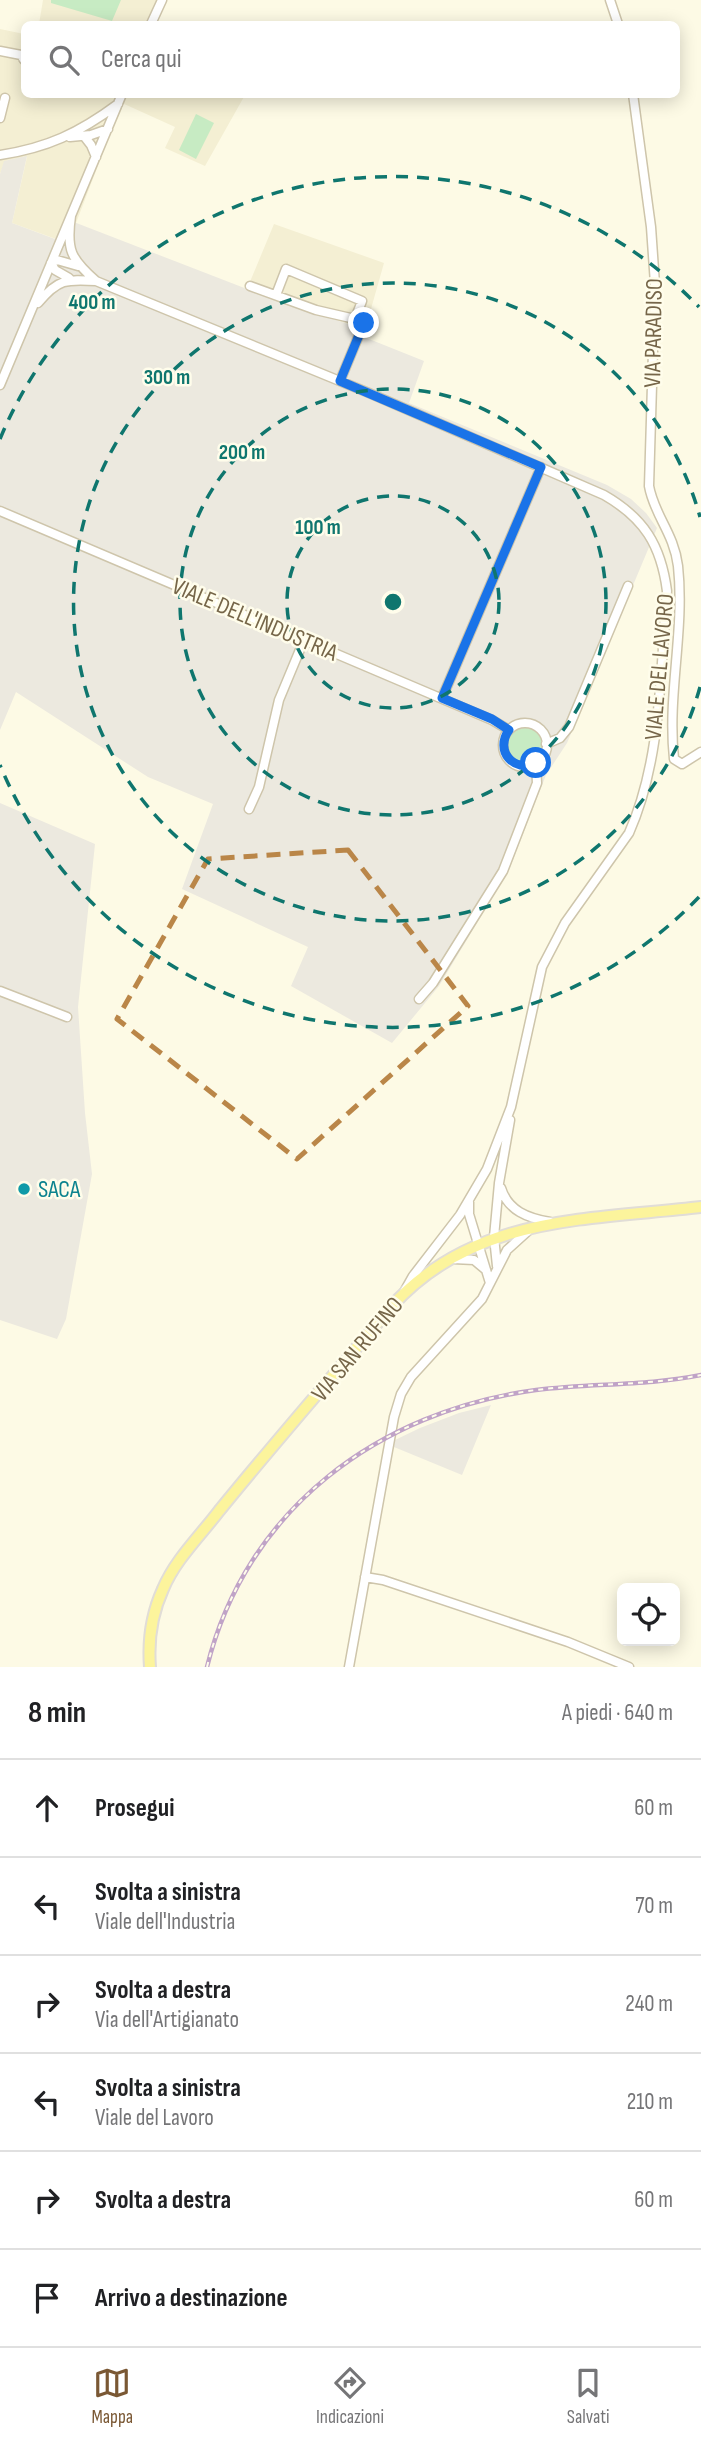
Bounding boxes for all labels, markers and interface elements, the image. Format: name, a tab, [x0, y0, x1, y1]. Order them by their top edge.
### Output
search box	[21, 21, 680, 98]
icon: search	[45, 41, 83, 79]
text: Cerca qui	[101, 44, 182, 75]
street label: VIA PARADISO	[638, 278, 669, 388]
text: 400 m	[69, 290, 115, 315]
route end	[348, 307, 379, 338]
text: 300 m	[144, 365, 190, 390]
text: 200 m	[219, 440, 265, 465]
text: 100 m	[295, 515, 341, 540]
street label: VIALE DELL'INDUSTRIA	[168, 571, 343, 668]
centre of rings	[381, 590, 405, 614]
street label: VIALE DEL LAVORO	[639, 593, 680, 741]
route start	[520, 747, 551, 778]
place label: SACA	[38, 1175, 81, 1204]
marker: SACA	[16, 1181, 32, 1197]
street label: VIA SAN RUFINO	[305, 1291, 409, 1407]
map controls	[617, 1583, 680, 1646]
button: locate	[617, 1583, 680, 1646]
text: 8 min	[28, 1695, 86, 1731]
text: A piedi · 640 m	[562, 1699, 673, 1727]
icon: ahead	[28, 1789, 66, 1827]
text: Prosegui	[95, 1793, 174, 1824]
text: 60 m	[634, 1794, 673, 1822]
text: Svolta a sinistra	[95, 1877, 241, 1908]
icon: left	[28, 1887, 66, 1925]
text: 70 m	[635, 1892, 673, 1920]
text: Viale dell'Industria	[95, 1908, 235, 1936]
text: Svolta a destra	[95, 1975, 231, 2006]
icon: right	[28, 1985, 66, 2023]
text: 240 m	[625, 1990, 673, 2018]
text: Via dell'Artigianato	[95, 2006, 239, 2034]
text: Svolta a sinistra	[95, 2073, 241, 2104]
icon: left	[28, 2083, 66, 2121]
text: 210 m	[627, 2088, 673, 2116]
text: Viale del Lavoro	[95, 2104, 214, 2132]
icon: right	[28, 2181, 66, 2219]
text: Svolta a destra	[95, 2185, 231, 2216]
text: 60 m	[634, 2186, 673, 2214]
icon: arrive	[28, 2279, 66, 2317]
text: Arrivo a destinazione	[95, 2283, 288, 2314]
tab: Mappa	[91, 2364, 133, 2429]
tab: Indicazioni	[316, 2364, 384, 2429]
tab: Salvati	[567, 2364, 610, 2429]

